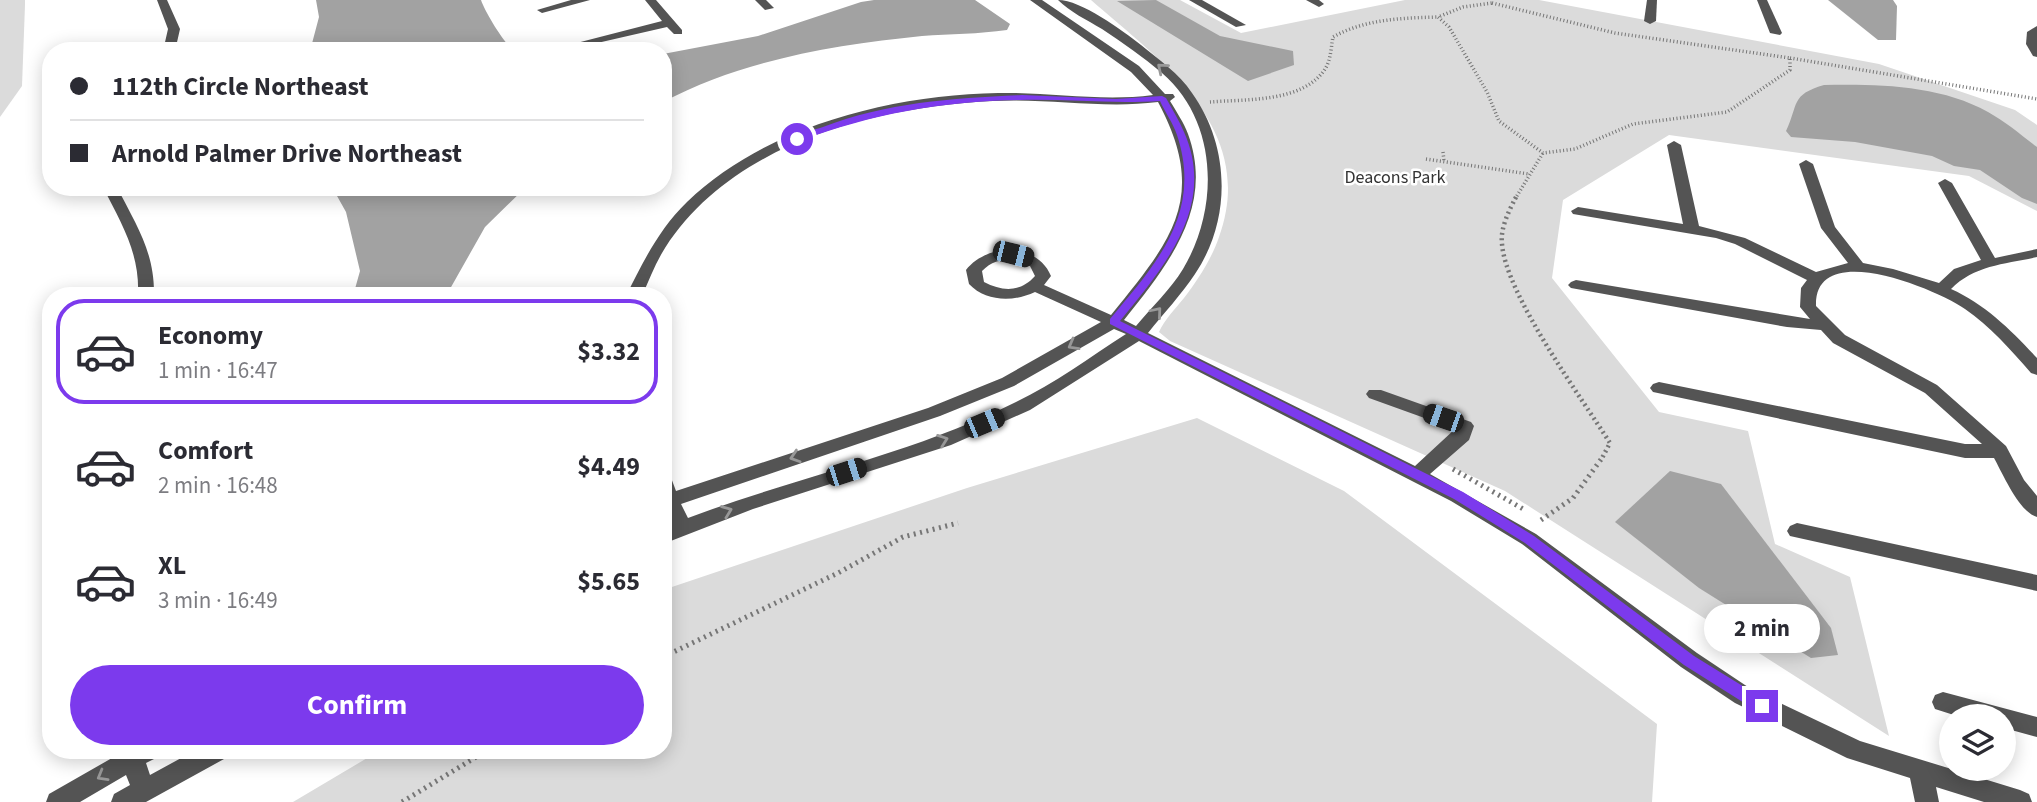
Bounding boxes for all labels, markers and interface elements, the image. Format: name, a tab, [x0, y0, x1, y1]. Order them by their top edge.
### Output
one-way arrow	[1158, 64, 1171, 76]
text: 112th Circle Northeast	[112, 68, 369, 105]
route start	[781, 123, 813, 155]
text: Arnold Palmer Drive Northeast	[112, 135, 462, 172]
park label: Deacons Park	[1344, 165, 1446, 190]
car	[991, 239, 1036, 269]
one-way arrow	[1149, 307, 1161, 320]
text: Economy	[158, 317, 263, 354]
icon: car	[74, 320, 137, 383]
text: $3.32	[577, 333, 640, 370]
one-way arrow	[1068, 337, 1080, 350]
text: 1 min · 16:47	[158, 354, 278, 387]
car	[1420, 401, 1467, 435]
car	[961, 405, 1008, 441]
text: Comfort	[158, 432, 253, 469]
one-way arrow	[936, 434, 948, 448]
icon: car	[74, 435, 137, 498]
text: $4.49	[577, 448, 640, 485]
one-way arrow	[789, 449, 801, 464]
car	[823, 456, 870, 488]
text: 2 min · 16:48	[158, 469, 278, 502]
one-way arrow	[720, 506, 732, 520]
text: XL	[158, 547, 186, 584]
icon: car	[74, 550, 137, 613]
text: $5.65	[577, 563, 640, 600]
text: 3 min · 16:49	[158, 584, 278, 617]
callout: 2 min	[1704, 604, 1820, 654]
text: 2 min	[1734, 612, 1790, 645]
button: Confirm	[70, 665, 644, 745]
route end	[1746, 690, 1778, 722]
map controls	[1939, 704, 2016, 781]
button: layers	[1939, 704, 2016, 781]
one-way arrow	[96, 768, 109, 781]

